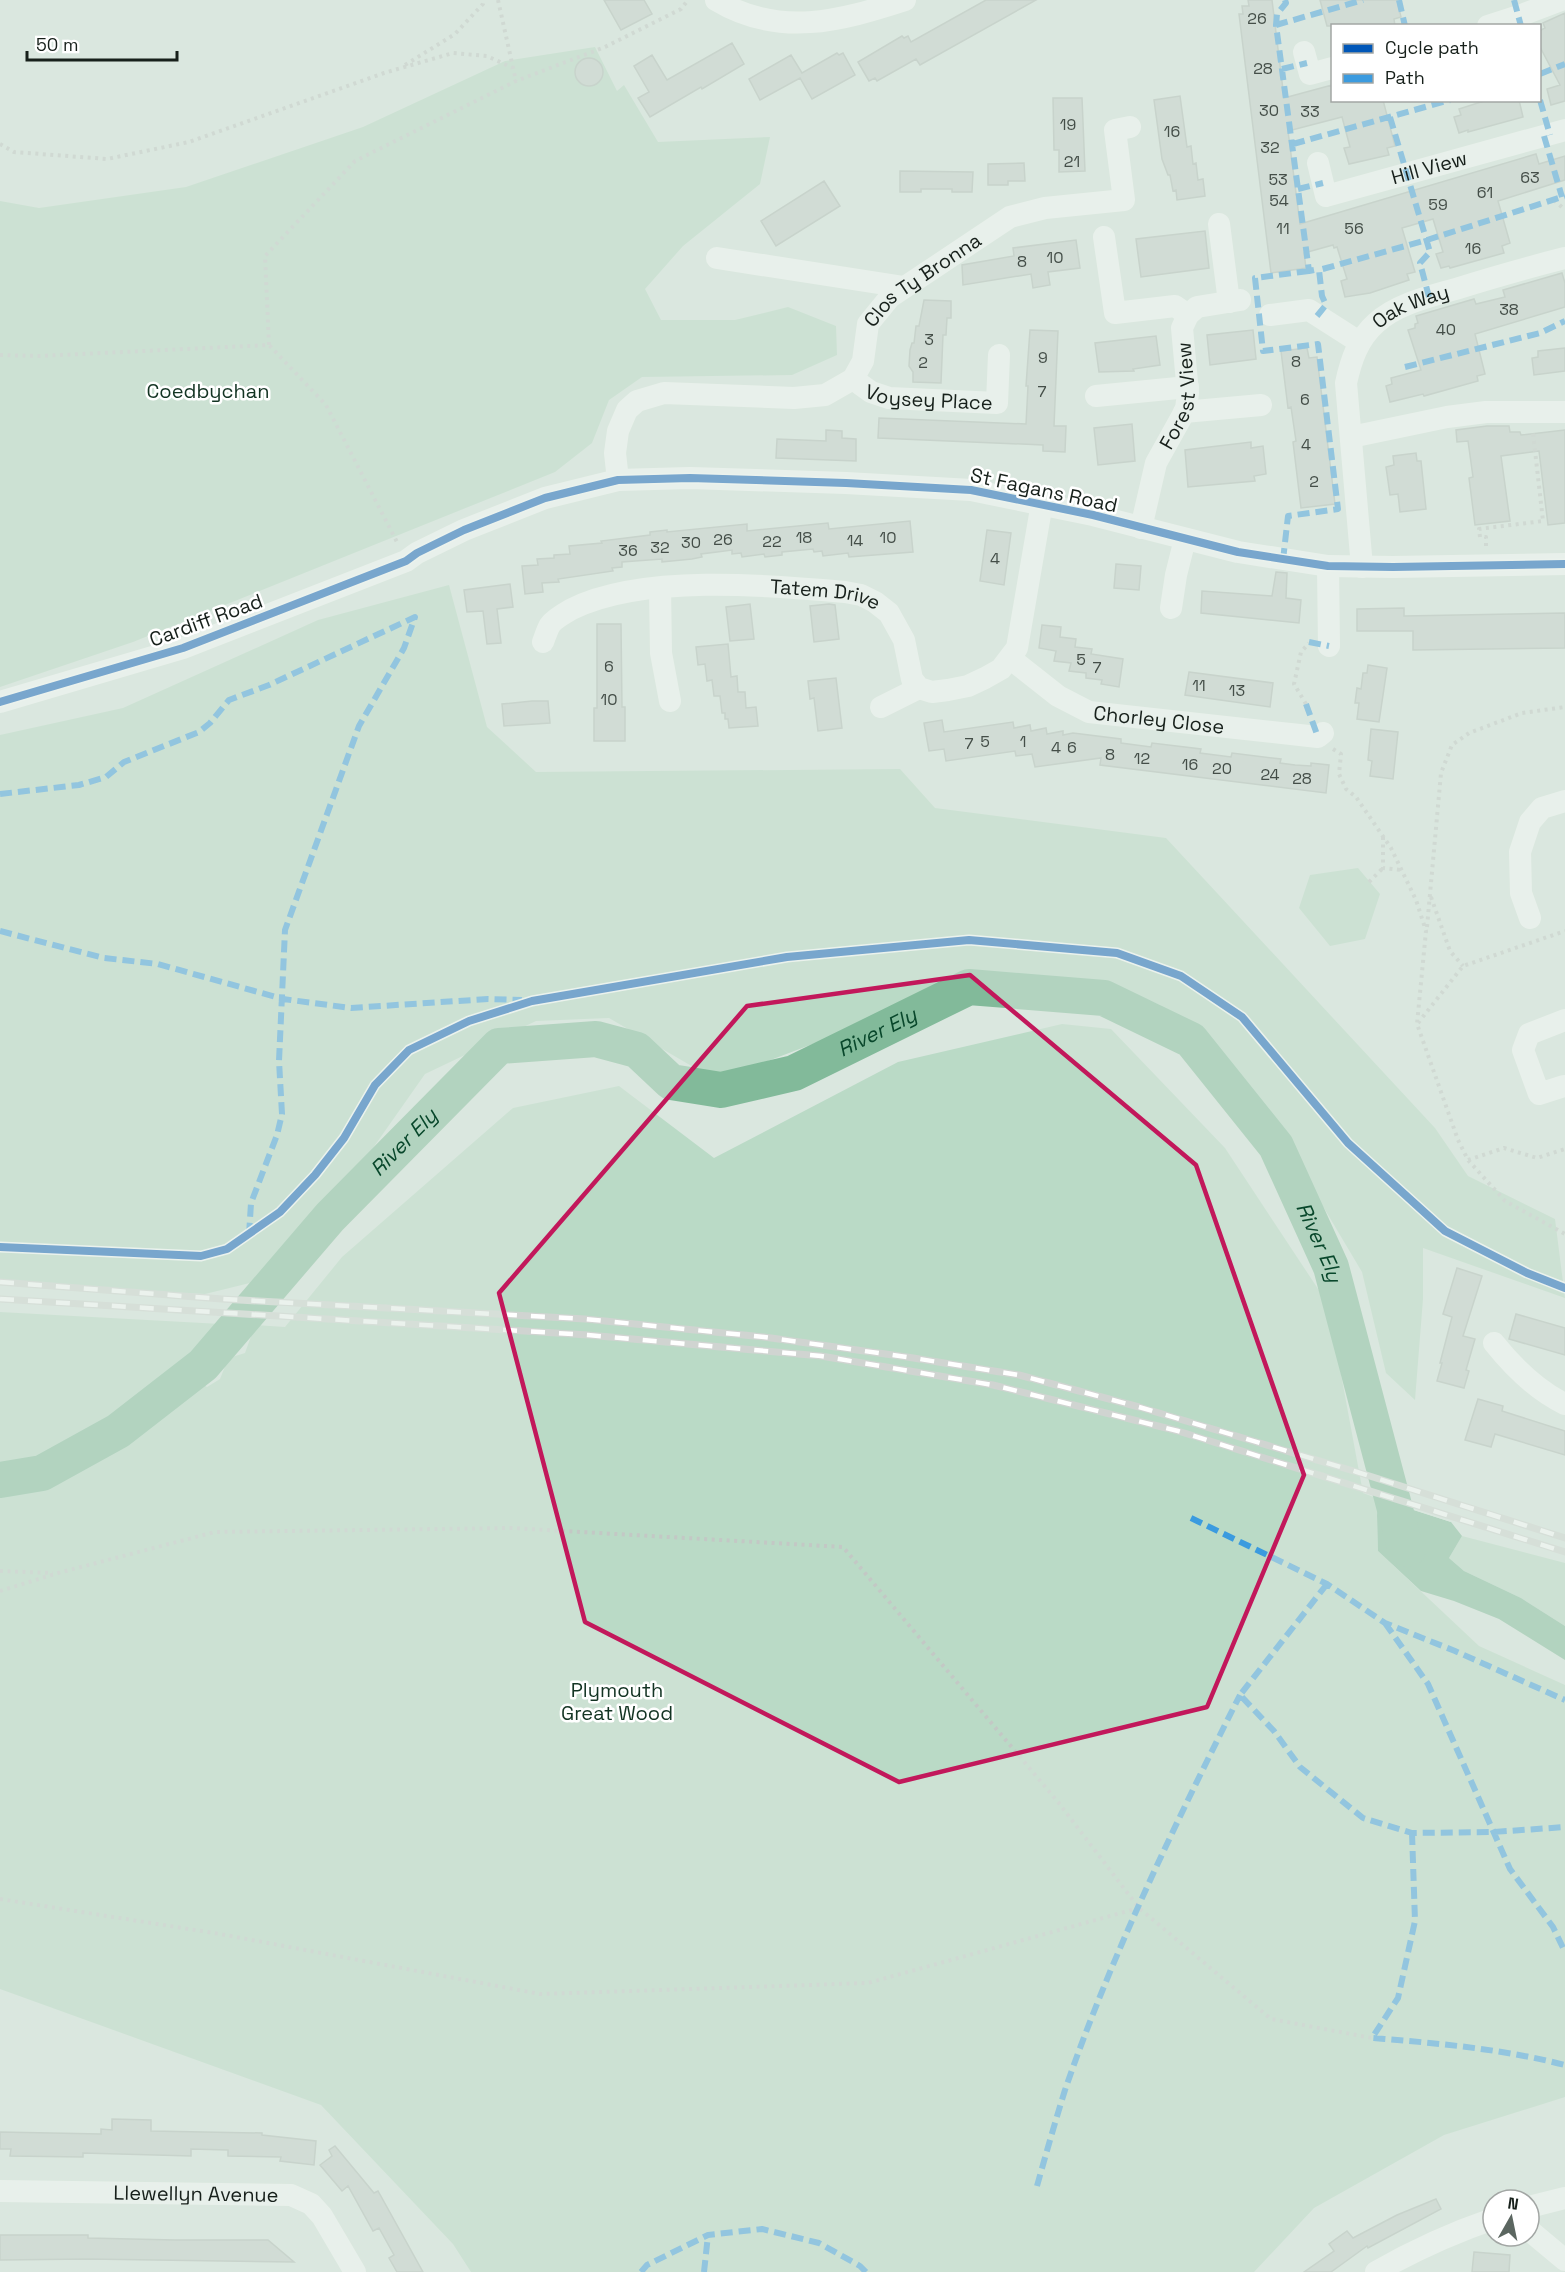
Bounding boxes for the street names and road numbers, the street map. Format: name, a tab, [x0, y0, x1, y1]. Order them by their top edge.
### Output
street label: Hill View	[1388, 145, 1470, 190]
street label: Clos Ty Bronna	[858, 227, 986, 332]
street label: Oak Way	[1366, 278, 1452, 334]
street label: Forest View	[1153, 341, 1201, 454]
street label: Voysey Place	[862, 378, 993, 416]
street label: St Fagans Road	[968, 462, 1120, 518]
street label: Tatem Drive	[769, 573, 885, 616]
street label: Cardiff Road	[146, 587, 266, 653]
street label: Chorley Close	[1092, 700, 1226, 740]
street label: Llewellyn Avenue	[113, 2180, 279, 2208]

